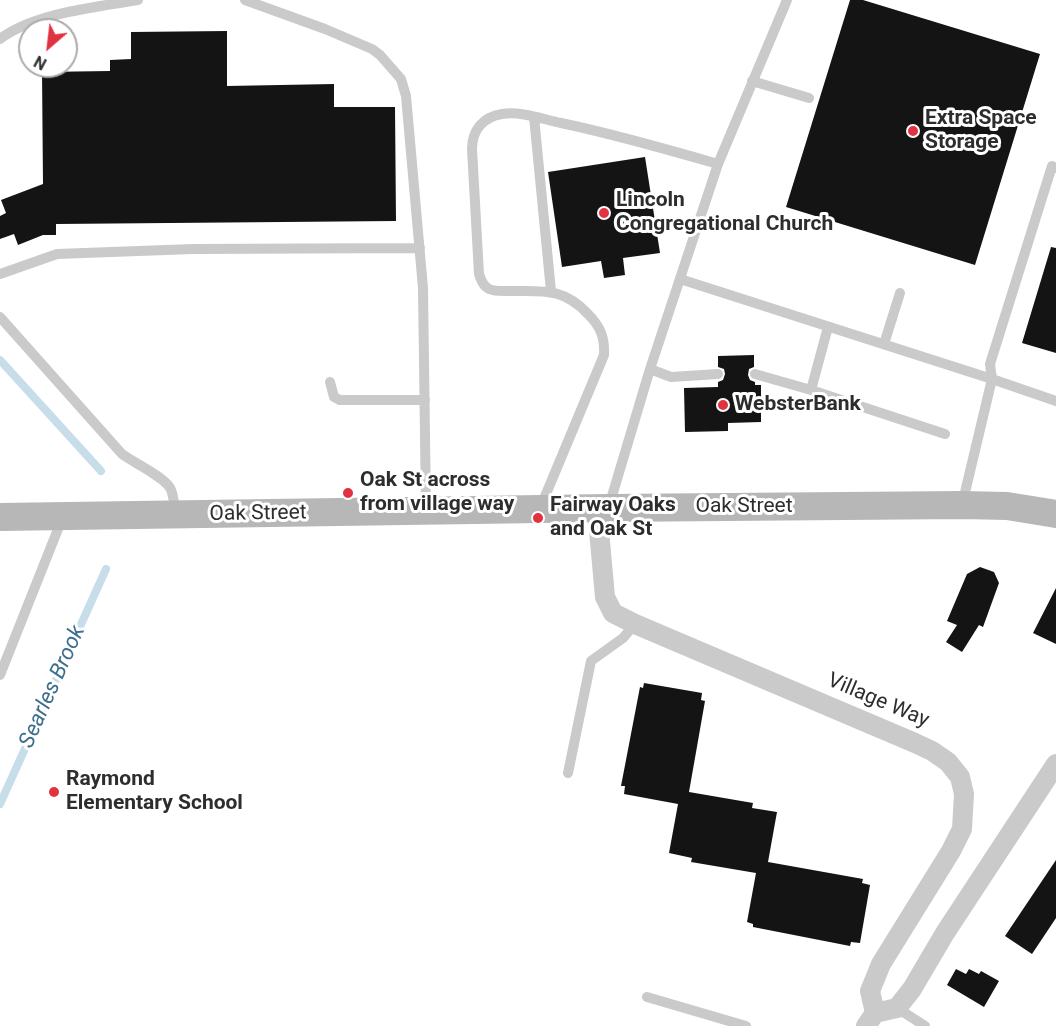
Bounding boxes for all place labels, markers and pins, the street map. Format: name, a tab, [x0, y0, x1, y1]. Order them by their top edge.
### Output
place label: Extra Space Storage	[925, 106, 1037, 156]
marker: Extra Space Storage	[906, 124, 920, 138]
place label: Lincoln Congregational Church	[616, 188, 833, 238]
marker: Lincoln Congregational Church	[597, 206, 611, 220]
place label: WebsterBank	[735, 392, 861, 418]
marker: WebsterBank	[716, 398, 730, 412]
place label: Oak St across from village way	[360, 468, 514, 518]
marker: Oak St across from village way	[341, 486, 355, 500]
place label: Fairway Oaks and Oak St	[550, 493, 676, 543]
marker: Fairway Oaks and Oak St	[531, 511, 545, 525]
place label: Raymond Elementary School	[66, 767, 243, 817]
marker: Raymond Elementary School	[47, 785, 61, 799]

